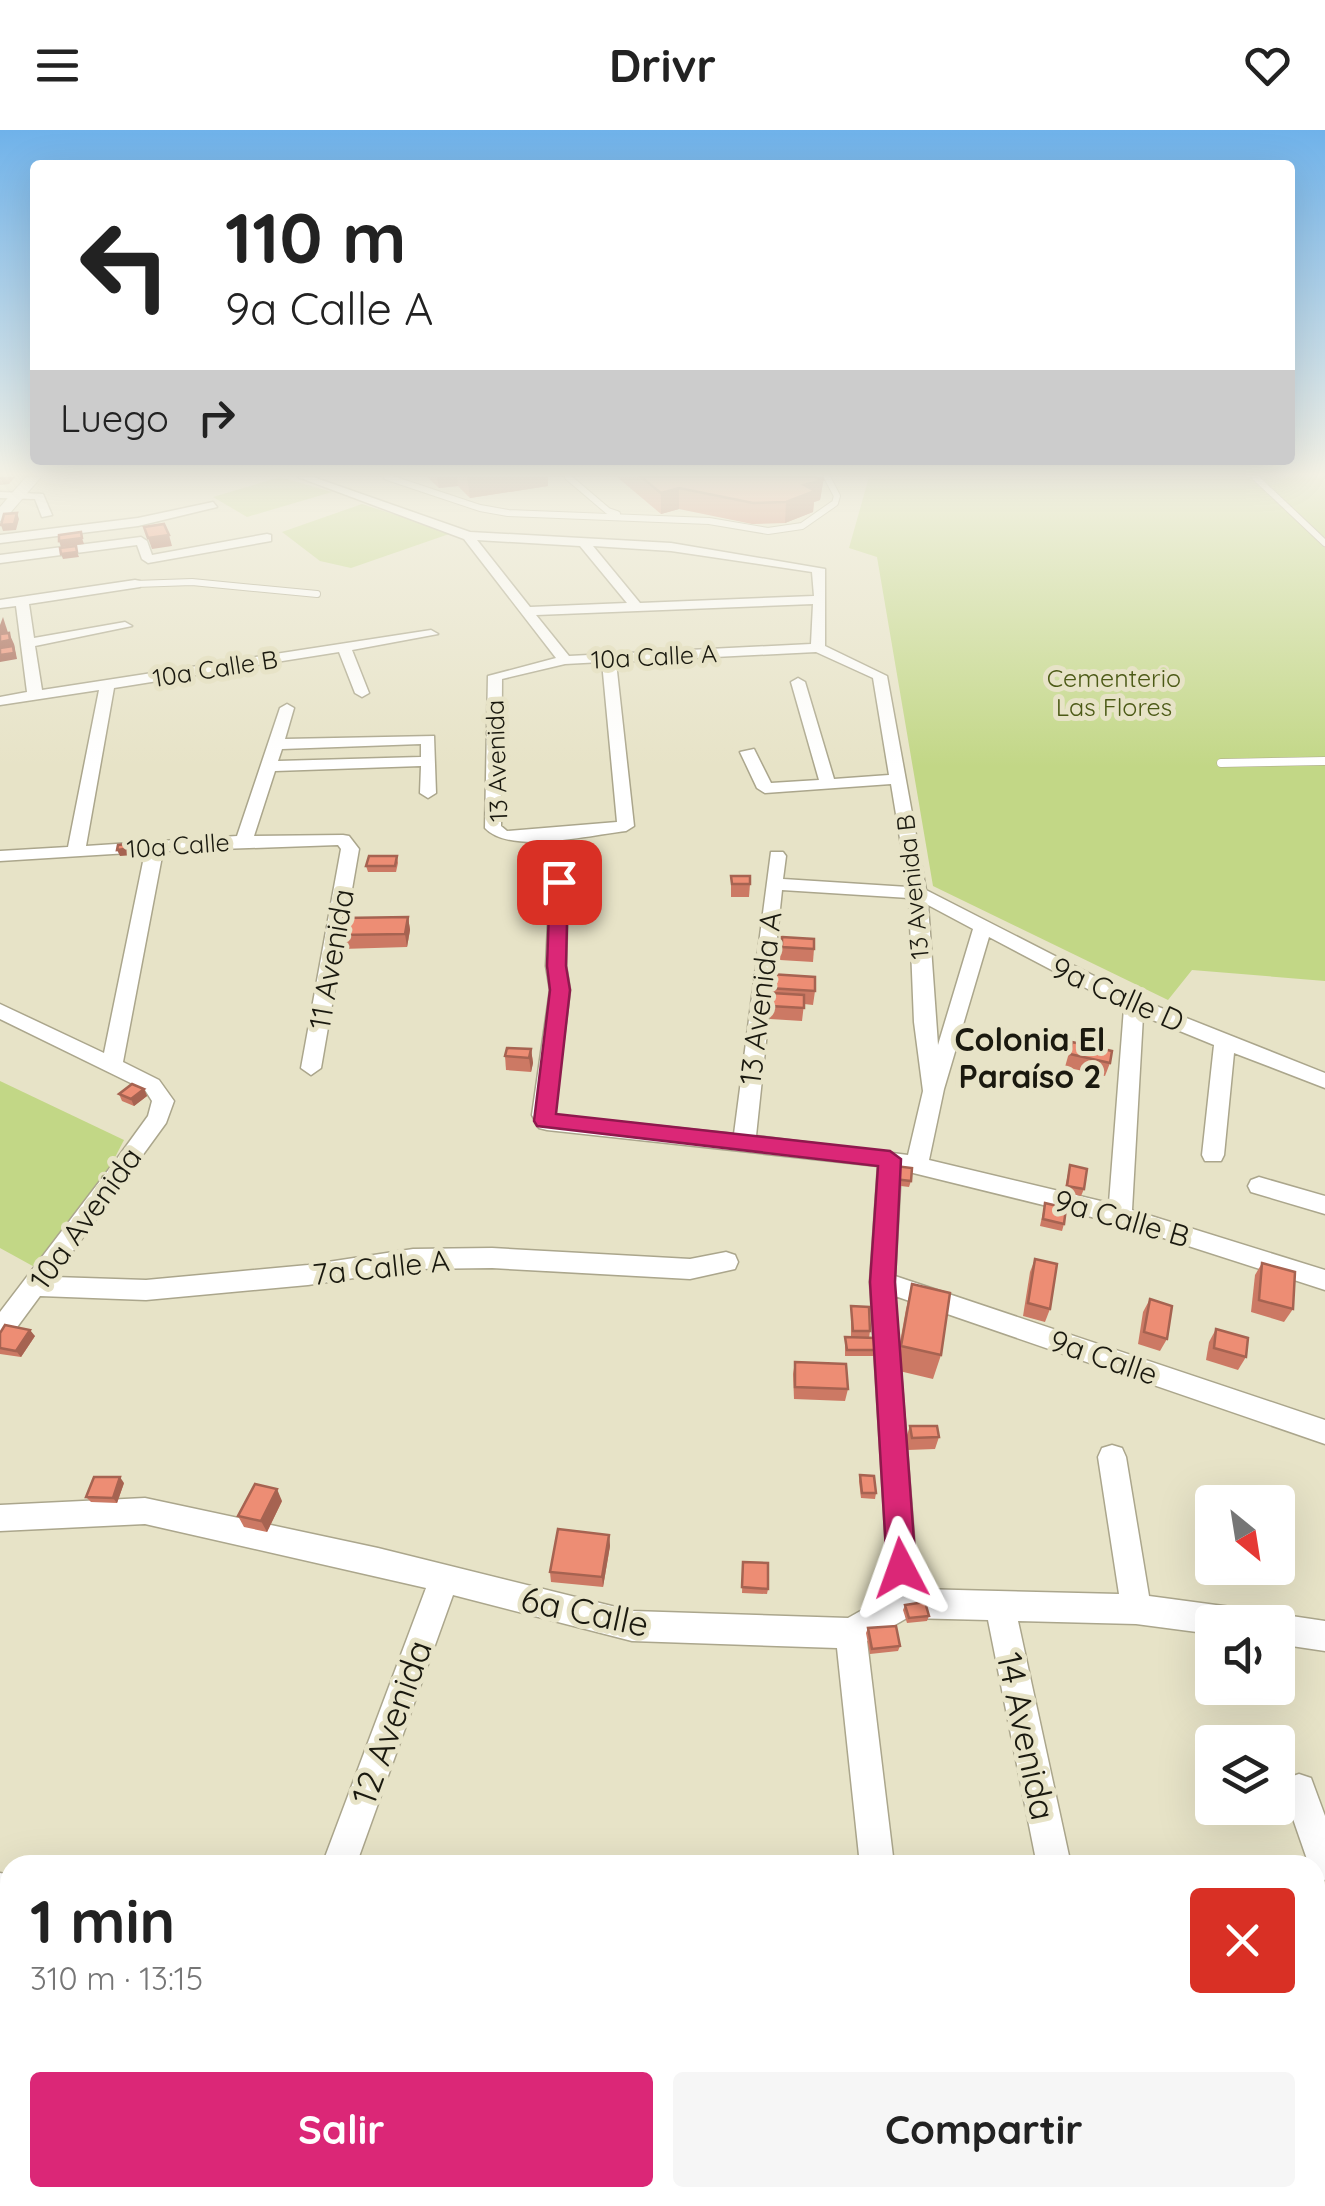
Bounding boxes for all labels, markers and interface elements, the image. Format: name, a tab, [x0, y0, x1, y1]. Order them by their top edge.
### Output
text: Drivr	[609, 37, 716, 93]
icon: menu	[30, 38, 85, 93]
icon: heart	[1240, 38, 1295, 93]
text: 110 m	[225, 193, 407, 281]
icon: left	[60, 200, 190, 330]
text: 9a Calle A	[225, 280, 433, 336]
icon: right	[189, 390, 244, 445]
text: Luego	[60, 394, 169, 442]
street label: 10a Calle A	[590, 637, 718, 675]
street label: 10a Calle B	[150, 643, 280, 693]
park label: Cementerio Las Flores	[1047, 662, 1181, 722]
street label: 13 Avenida	[478, 700, 514, 822]
street label: 13 Avenida B	[889, 813, 935, 961]
street label: 10a Calle	[126, 826, 230, 864]
pin	[517, 840, 602, 925]
icon: arrive	[532, 855, 587, 910]
street label: 11 Avenida	[300, 886, 362, 1032]
street label: 13 Avenida A	[731, 909, 789, 1087]
street label: 9a Calle D	[1046, 948, 1190, 1040]
district label: Colonia El Paraíso 2	[955, 1019, 1105, 1096]
street label: 10a Avenida	[21, 1139, 149, 1297]
street label: 9a Calle B	[1050, 1181, 1194, 1255]
street label: 7a Calle A	[311, 1241, 451, 1293]
street label: 9a Calle	[1045, 1321, 1163, 1393]
north arrow	[1195, 1485, 1295, 1585]
map controls	[1195, 1485, 1295, 1825]
position arrow	[849, 1516, 953, 1620]
street label: 6a Calle	[517, 1576, 653, 1646]
button: sound	[1195, 1605, 1295, 1705]
street label: 12 Avenida	[341, 1634, 441, 1810]
street label: 14 Avenida	[988, 1648, 1066, 1824]
button: layers	[1195, 1725, 1295, 1825]
text: 1 min	[30, 1883, 175, 1958]
button: close	[1190, 1888, 1295, 1993]
text: 310 m · 13:15	[30, 1958, 203, 1998]
button: Salir	[30, 2072, 653, 2187]
button: Compartir	[673, 2072, 1295, 2187]

